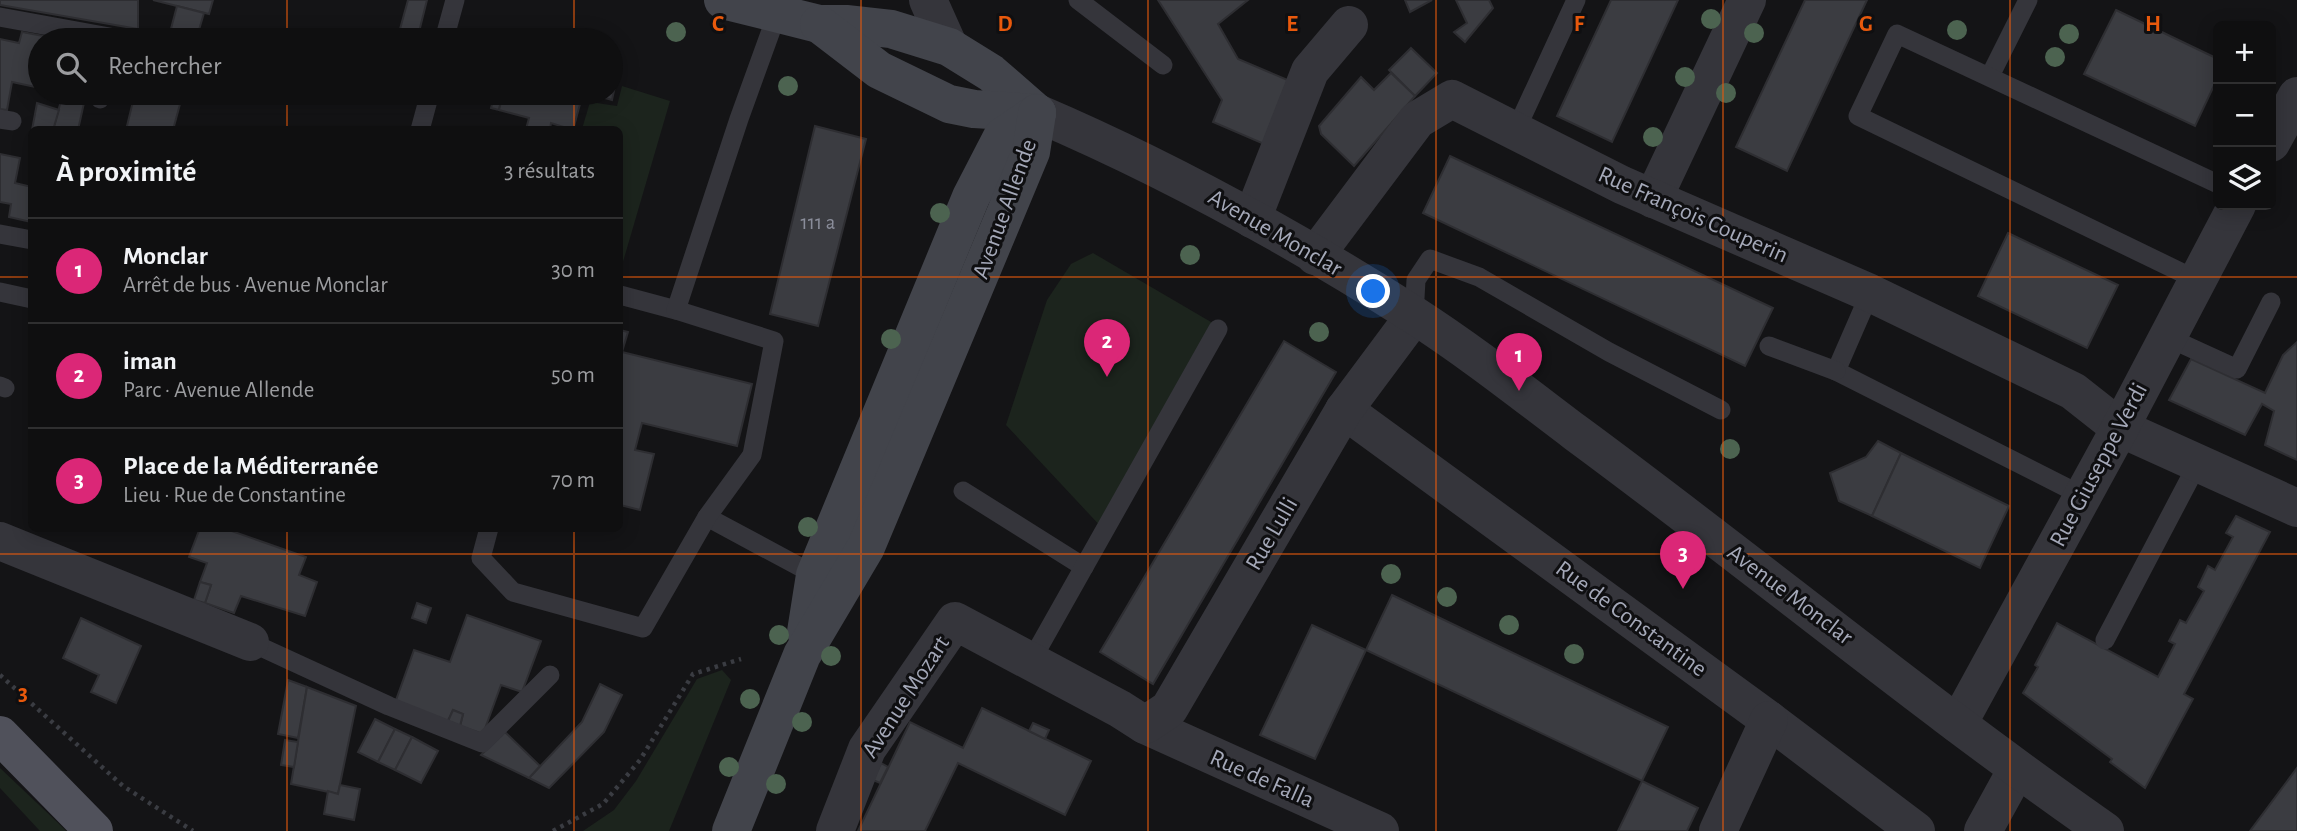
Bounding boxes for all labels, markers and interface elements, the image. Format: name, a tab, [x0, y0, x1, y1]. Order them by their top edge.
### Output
text: C	[712, 13, 724, 36]
text: D	[997, 13, 1013, 36]
text: E	[1286, 13, 1298, 36]
text: F	[1574, 13, 1585, 36]
text: G	[1859, 13, 1873, 36]
text: H	[2145, 13, 2161, 36]
map controls	[2213, 21, 2276, 210]
button: +	[2213, 21, 2276, 84]
search box	[28, 28, 623, 105]
icon: search	[52, 48, 90, 86]
text: Rechercher	[108, 53, 221, 79]
button: −	[2213, 84, 2276, 147]
street label: Avenue Allende	[969, 136, 1041, 282]
button: layers	[2213, 147, 2276, 210]
text: À proximité	[56, 157, 196, 187]
text: 3 résultats	[504, 160, 595, 183]
street label: Rue François Couperin	[1594, 162, 1792, 268]
street label: Avenue Monclar	[1204, 185, 1346, 281]
house number: 111 a	[801, 212, 836, 233]
text: Monclar	[123, 243, 208, 269]
text: 1	[75, 259, 83, 282]
text: 30 m	[551, 259, 595, 282]
text: Arrêt de bus · Avenue Monclar	[123, 274, 388, 297]
your location	[1356, 274, 1390, 308]
pin: 2	[1084, 319, 1130, 377]
pin: 1	[1496, 333, 1542, 391]
text: iman	[123, 348, 177, 374]
text: 2	[74, 364, 84, 387]
text: 50 m	[551, 364, 595, 387]
text: Parc · Avenue Allende	[123, 379, 314, 402]
street label: Rue Giuseppe Verdi	[2046, 379, 2152, 551]
text: Place de la Méditerranée	[123, 453, 378, 479]
text: 3	[74, 469, 84, 492]
text: 70 m	[551, 469, 595, 492]
text: Lieu · Rue de Constantine	[123, 484, 346, 507]
street label: Rue Lulli	[1242, 493, 1302, 575]
pin: 3	[1660, 531, 1706, 589]
street label: Avenue Monclar	[1723, 540, 1857, 650]
street label: Rue de Constantine	[1551, 556, 1711, 682]
street label: Avenue Mozart	[858, 631, 954, 762]
text: 3	[18, 682, 28, 705]
street label: Rue de Falla	[1206, 745, 1318, 813]

